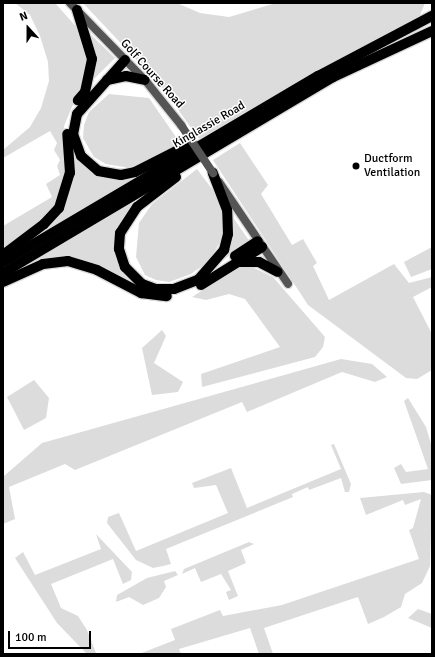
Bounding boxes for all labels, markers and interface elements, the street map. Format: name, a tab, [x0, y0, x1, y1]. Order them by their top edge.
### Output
north arrow	[8, 8, 48, 48]
text: N	[18, 9, 29, 24]
street label: Golf Course Road	[117, 36, 187, 112]
street label: Kinglassie Road	[170, 99, 248, 151]
place label: Ductform Ventilation	[364, 152, 420, 180]
marker: Ductform Ventilation	[351, 161, 361, 171]
scale bar	[10, 623, 93, 649]
text: 100 m	[15, 630, 47, 645]

